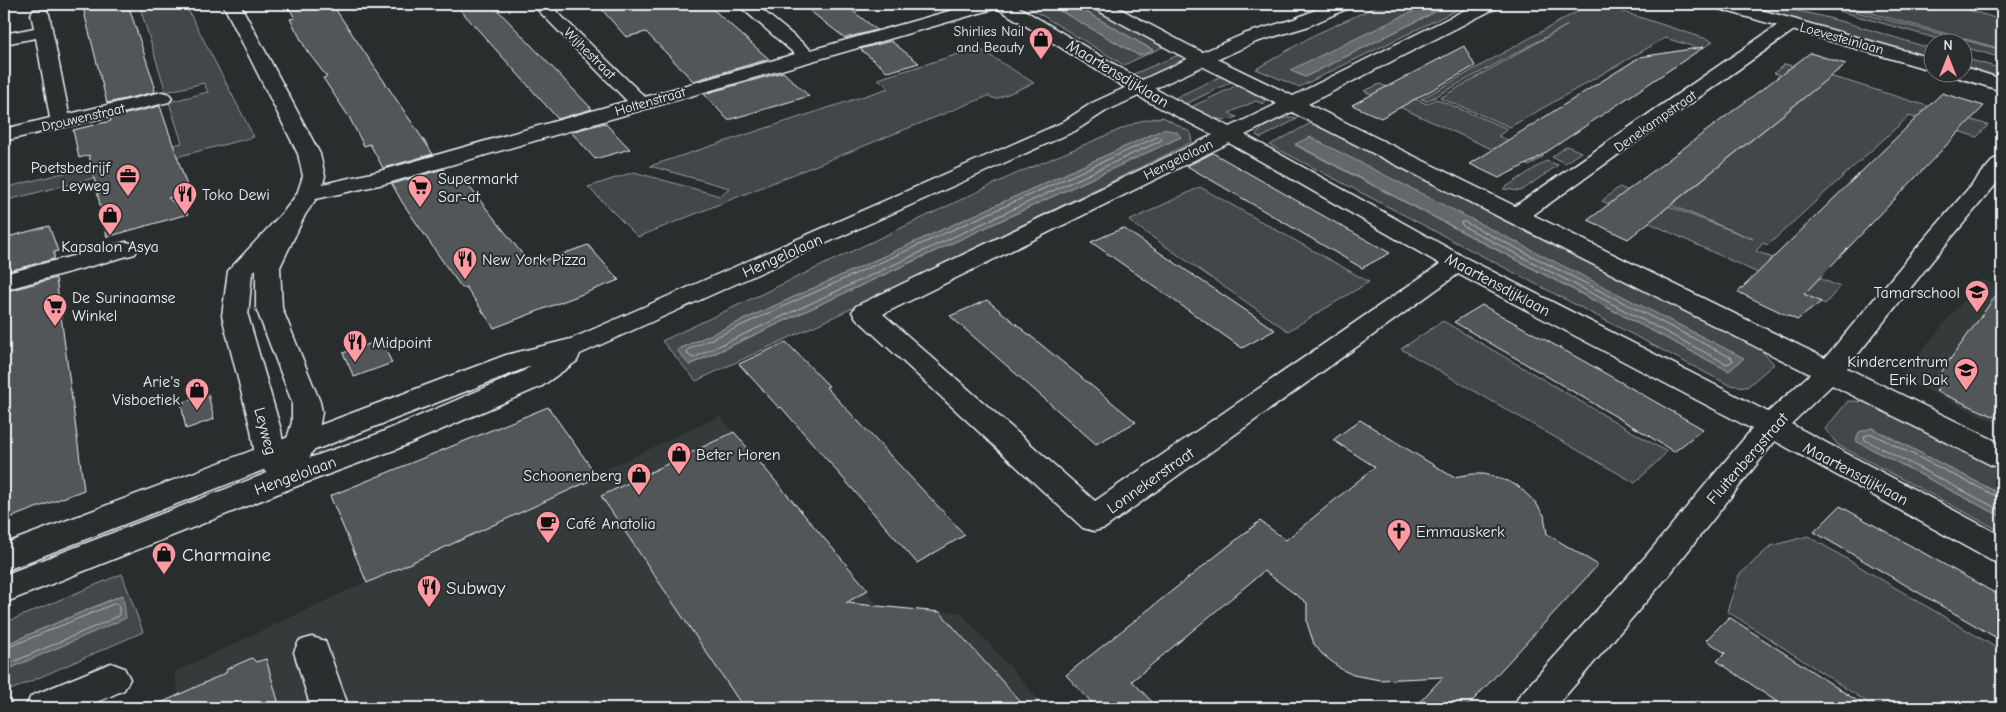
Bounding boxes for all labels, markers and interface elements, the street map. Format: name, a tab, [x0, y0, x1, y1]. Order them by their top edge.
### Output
street label: Loevesteinlaan	[1798, 18, 1886, 59]
place label: Shirlies Nail and Beauty	[954, 23, 1025, 56]
street label: Wijhestraat	[560, 24, 620, 84]
shop icon: Shirlies Nail and Beauty	[1028, 26, 1054, 60]
north arrow	[1924, 32, 1974, 82]
street label: Maartensdijklaan	[1063, 36, 1172, 112]
text: N	[1943, 37, 1953, 54]
street label: Holtenstraat	[613, 83, 688, 120]
street label: Denekampstraat	[1611, 86, 1701, 156]
street label: Drouwenstraat	[40, 99, 127, 135]
street label: Hengelolaan	[1141, 135, 1216, 184]
place label: Poetsbedrijf Leyweg	[31, 159, 112, 195]
office icon: Poetsbedrijf Leyweg	[115, 163, 141, 197]
place label: Supermarkt Sar-at	[438, 170, 518, 206]
supermarket icon: Supermarkt Sar-at	[407, 174, 433, 208]
restaurant icon: Toko Dewi	[172, 181, 198, 215]
place label: Toko Dewi	[202, 186, 270, 204]
shop icon: Kapsalon Asya	[97, 202, 123, 236]
street label: Hengelolaan	[740, 230, 825, 282]
place label: Kapsalon Asya	[61, 238, 159, 256]
restaurant icon: New York Pizza	[452, 246, 478, 280]
street label: Maartensdijklaan	[1442, 250, 1553, 320]
place label: New York Pizza	[482, 251, 586, 269]
school or university icon: Tamarschool	[1964, 279, 1990, 313]
place label: Tamarschool	[1874, 284, 1960, 302]
place label: De Surinaamse Winkel	[72, 289, 176, 325]
supermarket icon: De Surinaamse Winkel	[42, 293, 68, 327]
restaurant icon: Midpoint	[342, 329, 368, 363]
place label: Midpoint	[372, 334, 432, 352]
place label: Kindercentrum Erik Dak	[1847, 353, 1948, 389]
school or university icon: Kindercentrum Erik Dak	[1953, 357, 1979, 391]
place label: Arie's Visboetiek	[112, 373, 180, 409]
shop icon: Arie's Visboetiek	[184, 377, 210, 411]
street label: Leyweg	[250, 405, 280, 457]
street label: Fluitenbergstraat	[1703, 409, 1792, 508]
street label: Maartensdijklaan	[1800, 439, 1911, 509]
shop icon: Beter Horen	[666, 441, 692, 475]
street label: Lonnekerstraat	[1104, 444, 1198, 517]
place label: Beter Horen	[696, 446, 781, 464]
street label: Hengelolaan	[252, 453, 339, 499]
shop icon: Schoonenberg	[626, 462, 652, 496]
place label: Schoonenberg	[523, 467, 622, 485]
cafe icon: Café Anatolia	[535, 510, 561, 544]
place label: Café Anatolia	[566, 515, 656, 533]
church icon: Emmauskerk	[1386, 518, 1412, 552]
place label: Emmauskerk	[1416, 523, 1505, 541]
shop icon: Charmaine	[151, 541, 177, 575]
place label: Charmaine	[182, 544, 271, 566]
restaurant icon: Subway	[416, 574, 442, 608]
place label: Subway	[446, 577, 506, 599]

